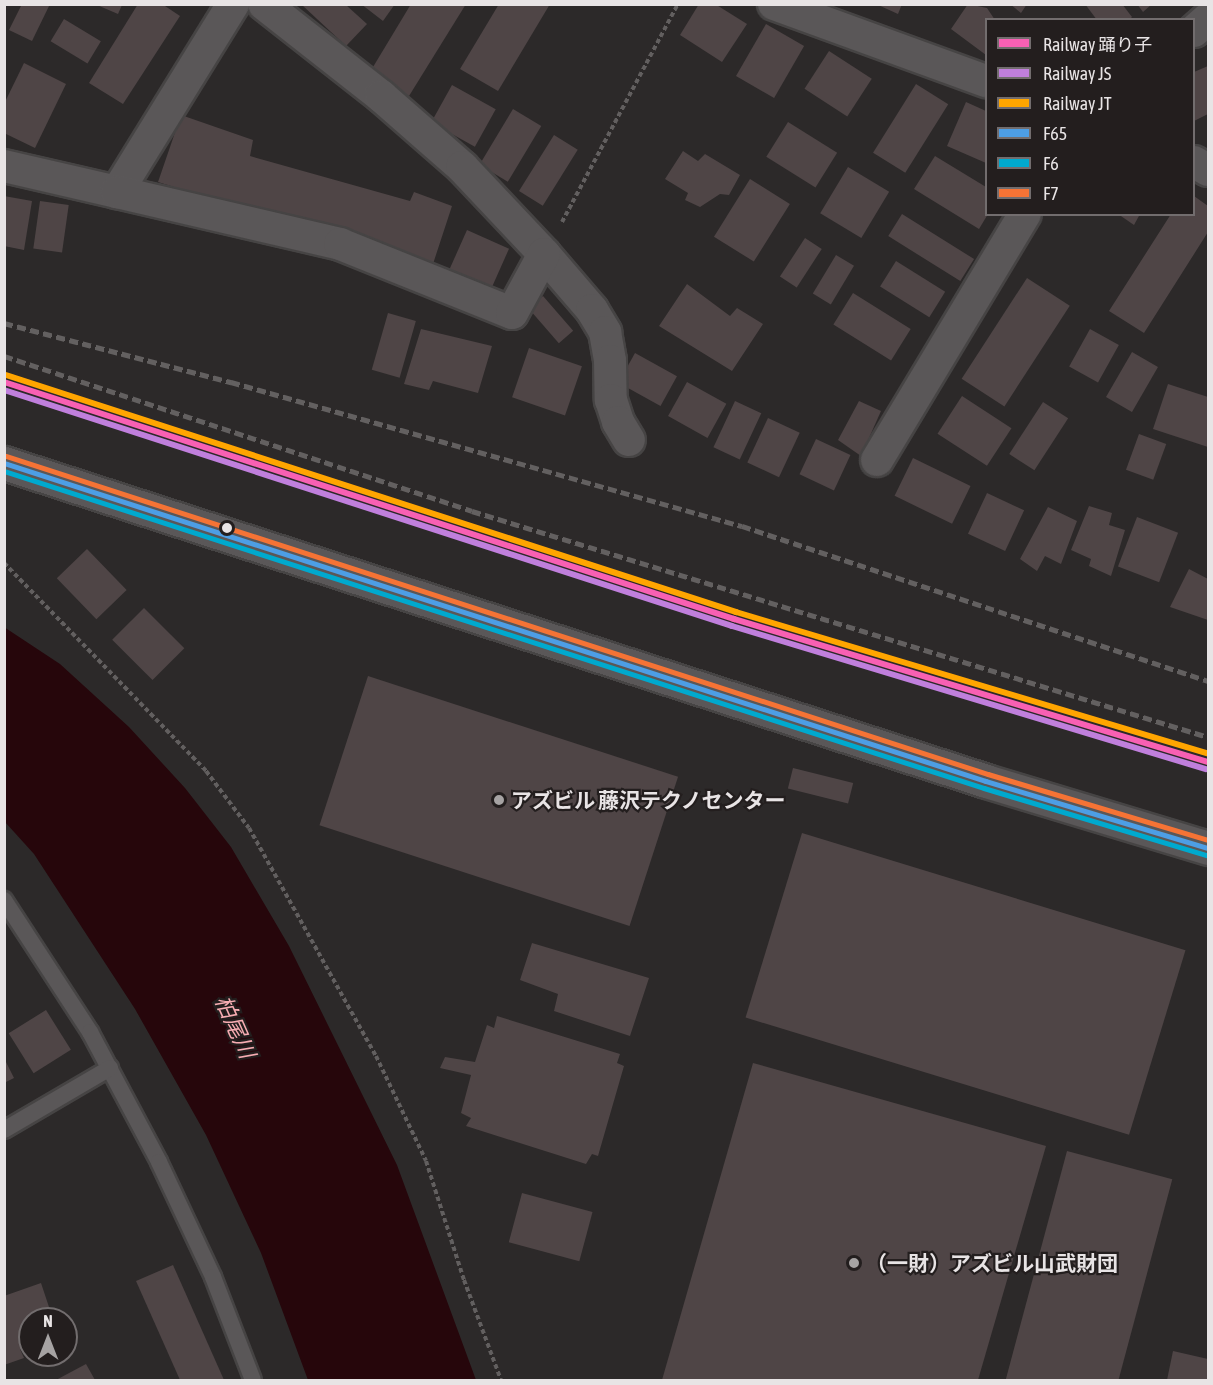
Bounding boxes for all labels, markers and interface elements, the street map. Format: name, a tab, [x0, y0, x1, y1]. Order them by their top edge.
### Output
legend	[985, 18, 1195, 216]
text: Railway 踊り子	[1043, 34, 1152, 55]
text: Railway JS	[1043, 63, 1111, 84]
text: Railway JT	[1043, 93, 1112, 114]
text: F65	[1043, 123, 1067, 144]
text: F6	[1043, 153, 1059, 174]
text: F7	[1043, 183, 1059, 204]
unlabelled marker	[221, 522, 233, 534]
place label: アズビル 藤沢テクノセンター	[511, 787, 787, 813]
marker: アズビル 藤沢テクノセンター	[492, 793, 506, 807]
water label: 柏尾川	[210, 991, 260, 1063]
place label: （一財）アズビル山武財団	[866, 1250, 1118, 1276]
marker: （一財）アズビル山武財団	[847, 1256, 861, 1270]
north arrow	[18, 1307, 78, 1367]
text: N	[43, 1312, 53, 1330]

